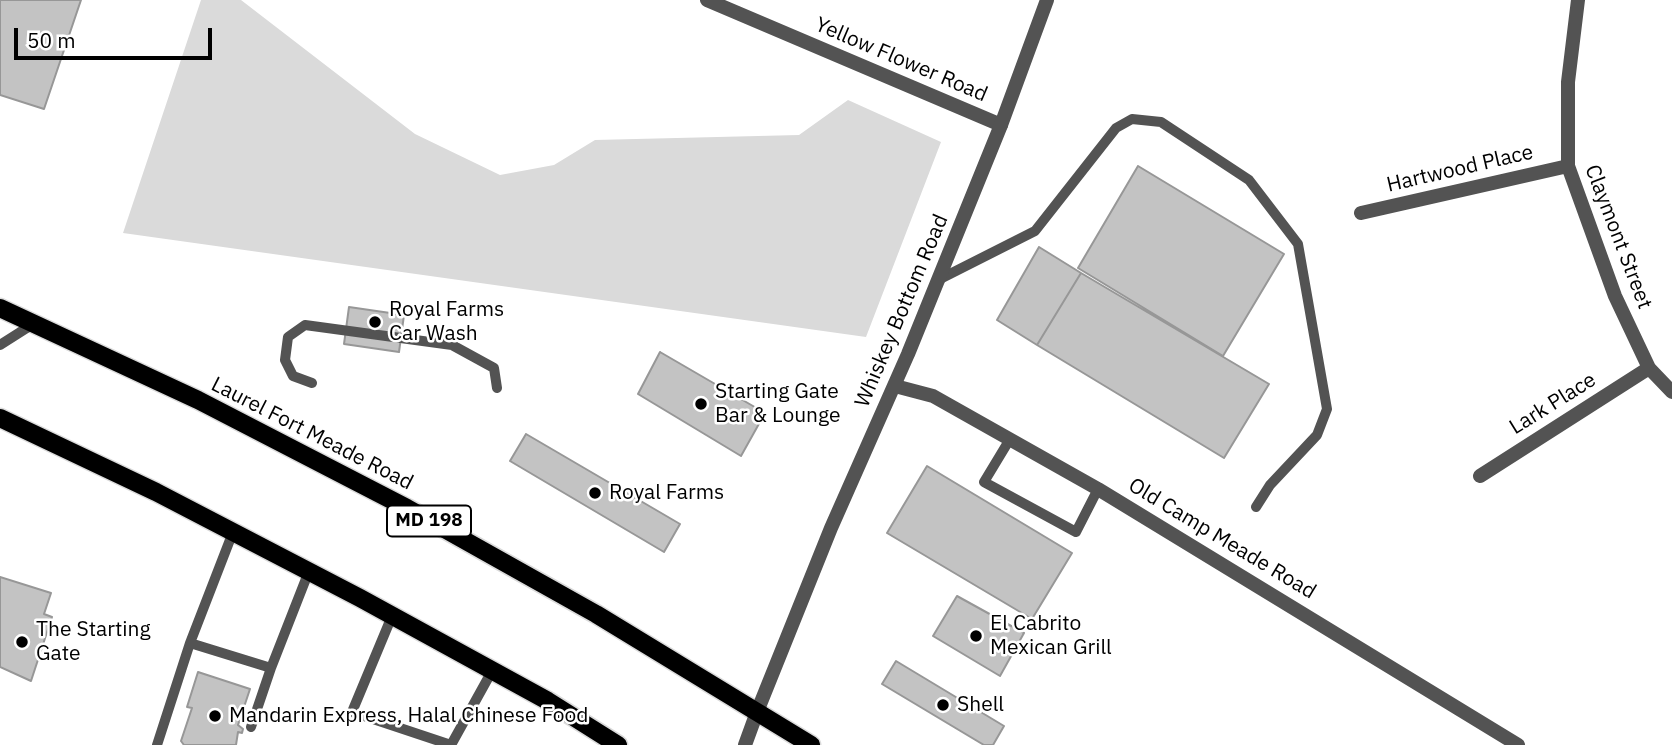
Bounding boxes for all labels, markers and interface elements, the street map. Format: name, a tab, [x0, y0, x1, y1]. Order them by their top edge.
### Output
street label: Yellow Flower Road	[811, 12, 991, 108]
scale bar	[18, 14, 215, 58]
text: 50 m	[27, 26, 76, 54]
street label: Hartwood Place	[1384, 140, 1536, 198]
street label: Claymont Street	[1579, 161, 1657, 313]
street label: Whiskey Bottom Road	[850, 211, 954, 411]
place label: Royal Farms Car Wash	[389, 297, 504, 347]
marker: Royal Farms Car Wash	[367, 314, 383, 330]
street label: Lark Place	[1505, 368, 1601, 440]
street label: Laurel Fort Meade Road	[207, 372, 417, 496]
place label: Starting Gate Bar & Lounge	[715, 379, 841, 429]
marker: Starting Gate Bar & Lounge	[693, 396, 709, 412]
street label: Old Camp Meade Road	[1124, 473, 1320, 605]
place label: Royal Farms	[609, 480, 724, 506]
marker: Royal Farms	[587, 485, 603, 501]
road number: MD 198	[387, 506, 471, 536]
place label: El Cabrito Mexican Grill	[990, 611, 1112, 661]
place label: The Starting Gate	[36, 617, 151, 667]
marker: El Cabrito Mexican Grill	[968, 628, 984, 644]
marker: The Starting Gate	[14, 634, 30, 650]
place label: Shell	[957, 692, 1004, 718]
marker: Shell	[935, 697, 951, 713]
place label: Mandarin Express, Halal Chinese Food	[229, 703, 588, 729]
marker: Mandarin Express, Halal Chinese Food	[207, 708, 223, 724]

